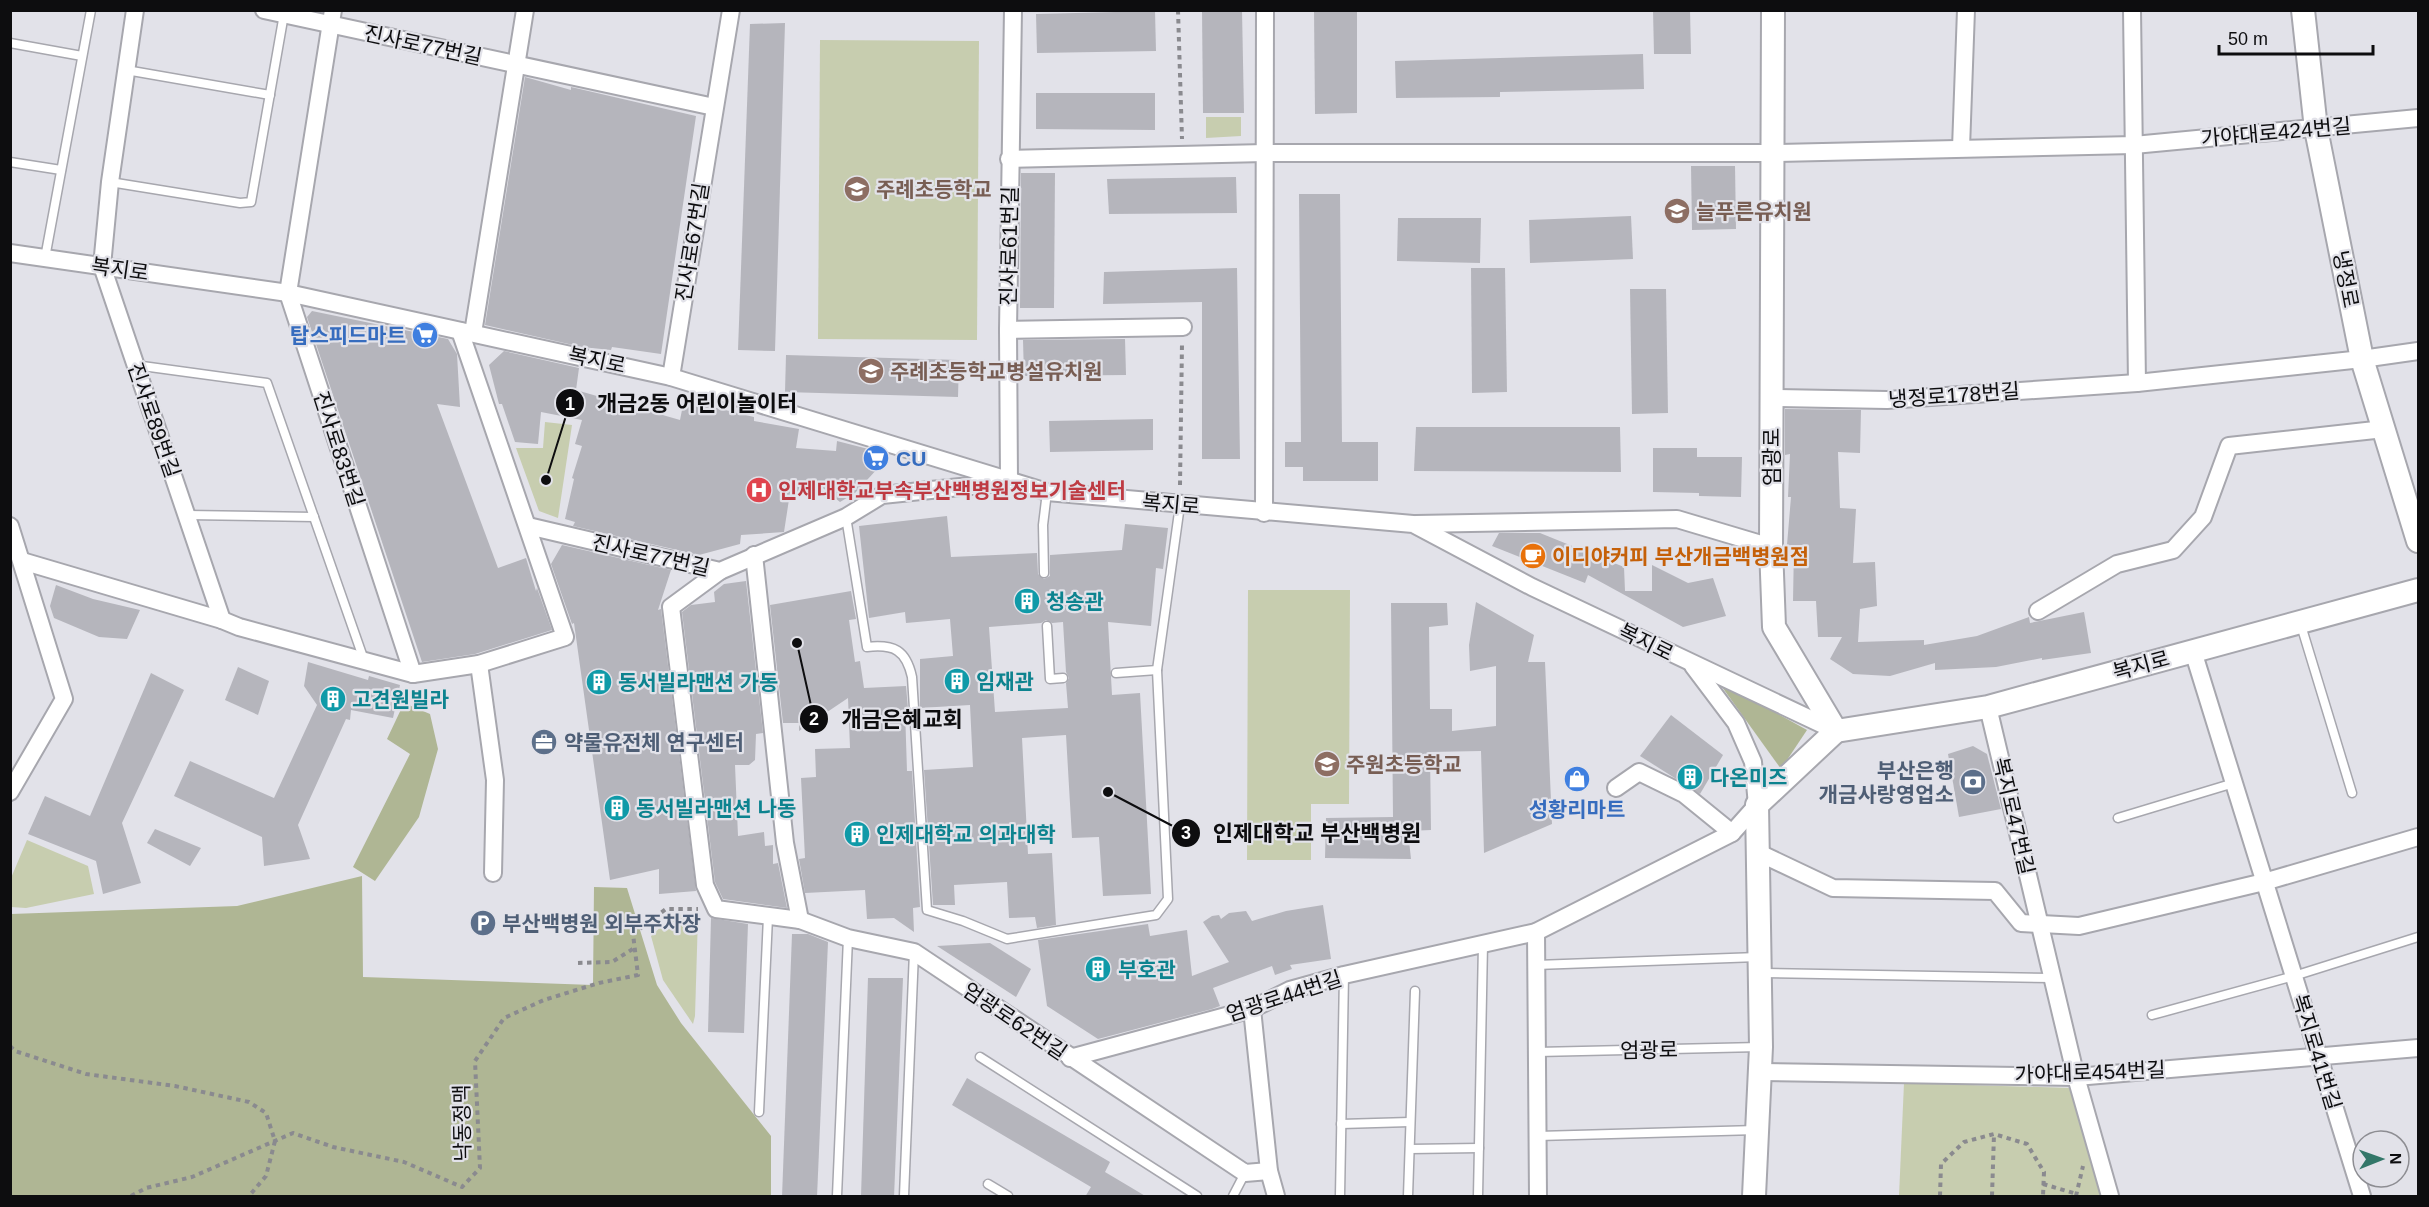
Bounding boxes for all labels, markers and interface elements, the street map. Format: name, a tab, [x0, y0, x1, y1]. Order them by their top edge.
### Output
scale bar	[2219, 18, 2374, 56]
street label: 진사로77번길	[362, 21, 484, 69]
text: 50 m	[2228, 29, 2268, 49]
street label: 가야대로424번길	[2200, 114, 2352, 150]
school or university icon: 주례초등학교	[842, 174, 872, 204]
place label: 주례초등학교	[876, 178, 992, 201]
street label: 진사로67번길	[671, 181, 713, 303]
street label: 진사로61번길	[996, 186, 1022, 306]
school or university icon: 늘푸른유치원	[1662, 196, 1692, 226]
place label: 늘푸른유치원	[1696, 200, 1812, 223]
street label: 냉정로	[2329, 248, 2363, 310]
street label: 복지로	[90, 254, 150, 284]
supermarket icon: 탑스피드마트	[410, 320, 440, 350]
place label: 탑스피드마트	[290, 324, 406, 347]
street label: 복지로	[566, 343, 628, 377]
school or university icon: 주례초등학교병설유치원	[856, 356, 886, 386]
street label: 진사로89번길	[124, 360, 184, 480]
place label: 주례초등학교병설유치원	[890, 360, 1103, 383]
street label: 냉정로178번길	[1888, 379, 2020, 411]
callout: 개금2동 어린이놀이터	[555, 383, 809, 423]
street label: 진사로83번길	[310, 388, 368, 510]
text: 개금2동 어린이놀이터	[597, 391, 797, 416]
text: 1	[565, 394, 575, 414]
street label: 엄광로	[1760, 428, 1783, 486]
supermarket icon: CU	[861, 443, 891, 473]
place label: CU	[896, 447, 926, 470]
hospital icon: 인제대학교부속부산백병원정보기술센터	[744, 475, 774, 505]
place label: 인제대학교부속부산백병원정보기술센터	[778, 479, 1126, 502]
street label: 복지로	[1141, 490, 1201, 518]
street label: 진사로77번길	[590, 530, 712, 580]
cafe icon: 이디야커피 부산개금백병원점	[1518, 541, 1548, 571]
place label: 이디야커피 부산개금백병원점	[1552, 545, 1809, 568]
building icon: 청송관	[1012, 586, 1042, 616]
place label: 청송관	[1046, 590, 1104, 613]
street label: 복지로	[1615, 619, 1677, 665]
street label: 복지로	[2110, 646, 2172, 684]
building icon: 임재관	[942, 666, 972, 696]
building icon: 동서빌라맨션 가동	[584, 667, 614, 697]
place label: 임재관	[976, 670, 1034, 693]
place label: 동서빌라맨션 가동	[618, 671, 778, 694]
building icon: 고견원빌라	[318, 684, 348, 714]
place label: 고견원빌라	[352, 688, 449, 711]
callout: 개금은혜교회	[799, 699, 974, 739]
text: 개금은혜교회	[841, 707, 963, 732]
text: 2	[809, 709, 819, 729]
office icon: 약물유전체 연구센터	[529, 727, 559, 757]
place label: 약물유전체 연구센터	[564, 731, 744, 754]
school or university icon: 주원초등학교	[1312, 749, 1342, 779]
place label: 주원초등학교	[1346, 753, 1462, 776]
street label: 복지로47번길	[1989, 755, 2039, 877]
place label: 부산은행 개금사랑영업소	[1819, 759, 1954, 806]
building icon: 다온미즈	[1675, 762, 1705, 792]
shop icon: 성황리마트	[1562, 764, 1592, 794]
place label: 다온미즈	[1710, 766, 1787, 789]
bank icon: 부산은행 개금사랑영업소	[1958, 767, 1988, 797]
building icon: 동서빌라맨션 나동	[602, 793, 632, 823]
place label: 동서빌라맨션 나동	[636, 797, 796, 820]
place label: 성황리마트	[1529, 798, 1625, 821]
callout: 인제대학교 부산백병원	[1171, 813, 1433, 853]
building icon: 인제대학교 의과대학	[842, 819, 872, 849]
text: 인제대학교 부산백병원	[1213, 821, 1421, 846]
place label: 인제대학교 의과대학	[876, 823, 1056, 846]
text: 3	[1181, 823, 1191, 843]
parking icon: 부산백병원 외부주차장	[468, 908, 498, 938]
place label: 부산백병원 외부주차장	[502, 912, 701, 935]
building icon: 부호관	[1083, 954, 1113, 984]
place label: 부호관	[1118, 958, 1176, 981]
street label: 엄광로44번길	[1223, 967, 1345, 1025]
street label: 엄광로62번길	[959, 978, 1071, 1064]
street label: 복지로41번길	[2288, 991, 2346, 1113]
street label: 엄광로	[1620, 1038, 1678, 1062]
street label: 가야대로454번길	[2014, 1058, 2166, 1086]
street label: 낙동정맥	[450, 1084, 474, 1162]
north arrow	[2351, 1129, 2411, 1189]
text: N	[2387, 1153, 2404, 1165]

